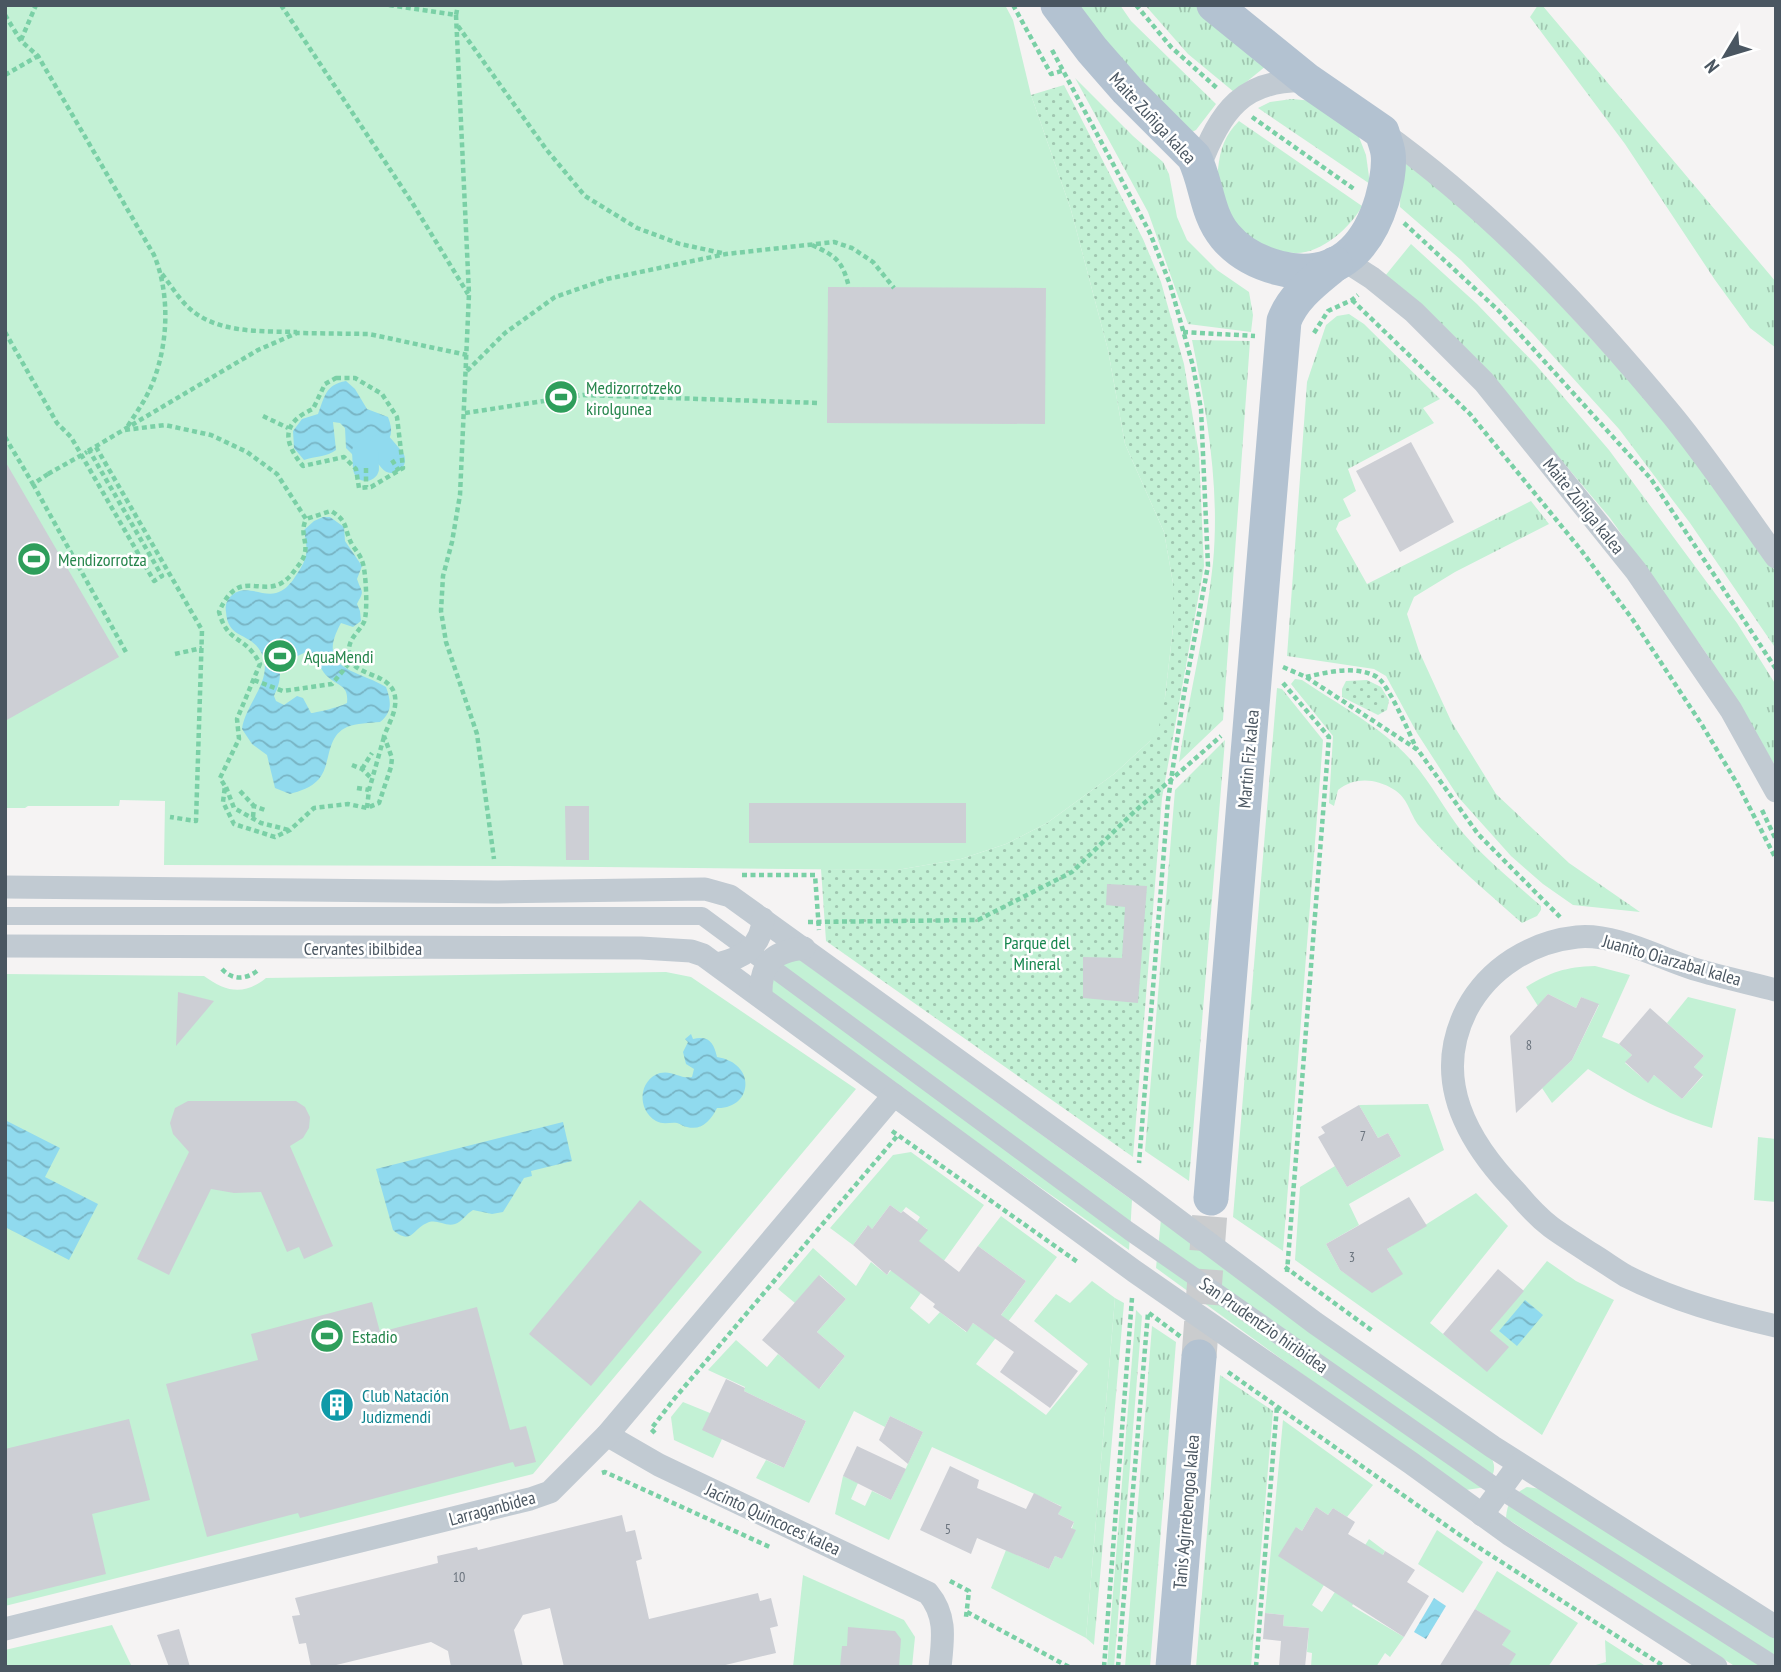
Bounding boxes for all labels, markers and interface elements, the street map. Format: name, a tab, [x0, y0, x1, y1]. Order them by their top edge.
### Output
north arrow	[1690, 21, 1760, 91]
text: N	[1699, 55, 1724, 78]
street label: Maite Zuñiga kalea	[1105, 67, 1201, 169]
place label: Medizorrotzeko kirolgunea	[586, 376, 682, 420]
sports icon: Medizorrotzeko kirolgunea	[542, 378, 580, 416]
street label: Maite Zuñiga kalea	[1538, 453, 1630, 559]
sports icon: Mendizorrotza	[15, 540, 53, 578]
place label: Mendizorrotza	[58, 548, 147, 571]
sports icon: AquaMendi	[261, 637, 299, 675]
place label: AquaMendi	[304, 645, 374, 668]
street label: Martin Fiz kalea	[1232, 709, 1264, 809]
street label: Juanito Oiarzabal kalea	[1599, 929, 1744, 991]
park label: Parque del Mineral	[1004, 931, 1071, 975]
street label: Cervantes ibilbidea	[304, 937, 422, 960]
house number: 8	[1526, 1036, 1532, 1054]
house number: 7	[1360, 1127, 1366, 1145]
house number: 3	[1349, 1248, 1355, 1266]
street label: San Prudentzio hiribidea	[1195, 1272, 1333, 1378]
sports icon: Estadio	[308, 1317, 346, 1355]
place label: Estadio	[352, 1325, 398, 1348]
place label: Club Natación Judizmendi	[361, 1384, 449, 1428]
building icon: Club Natación Judizmendi	[318, 1386, 356, 1424]
street label: Tanis Agirrebengoa kalea	[1168, 1434, 1204, 1590]
street label: Jacinto Quincoces kalea	[701, 1477, 844, 1560]
street label: Larraganbidea	[446, 1485, 538, 1531]
house number: 5	[945, 1520, 951, 1538]
house number: 10	[453, 1568, 465, 1586]

